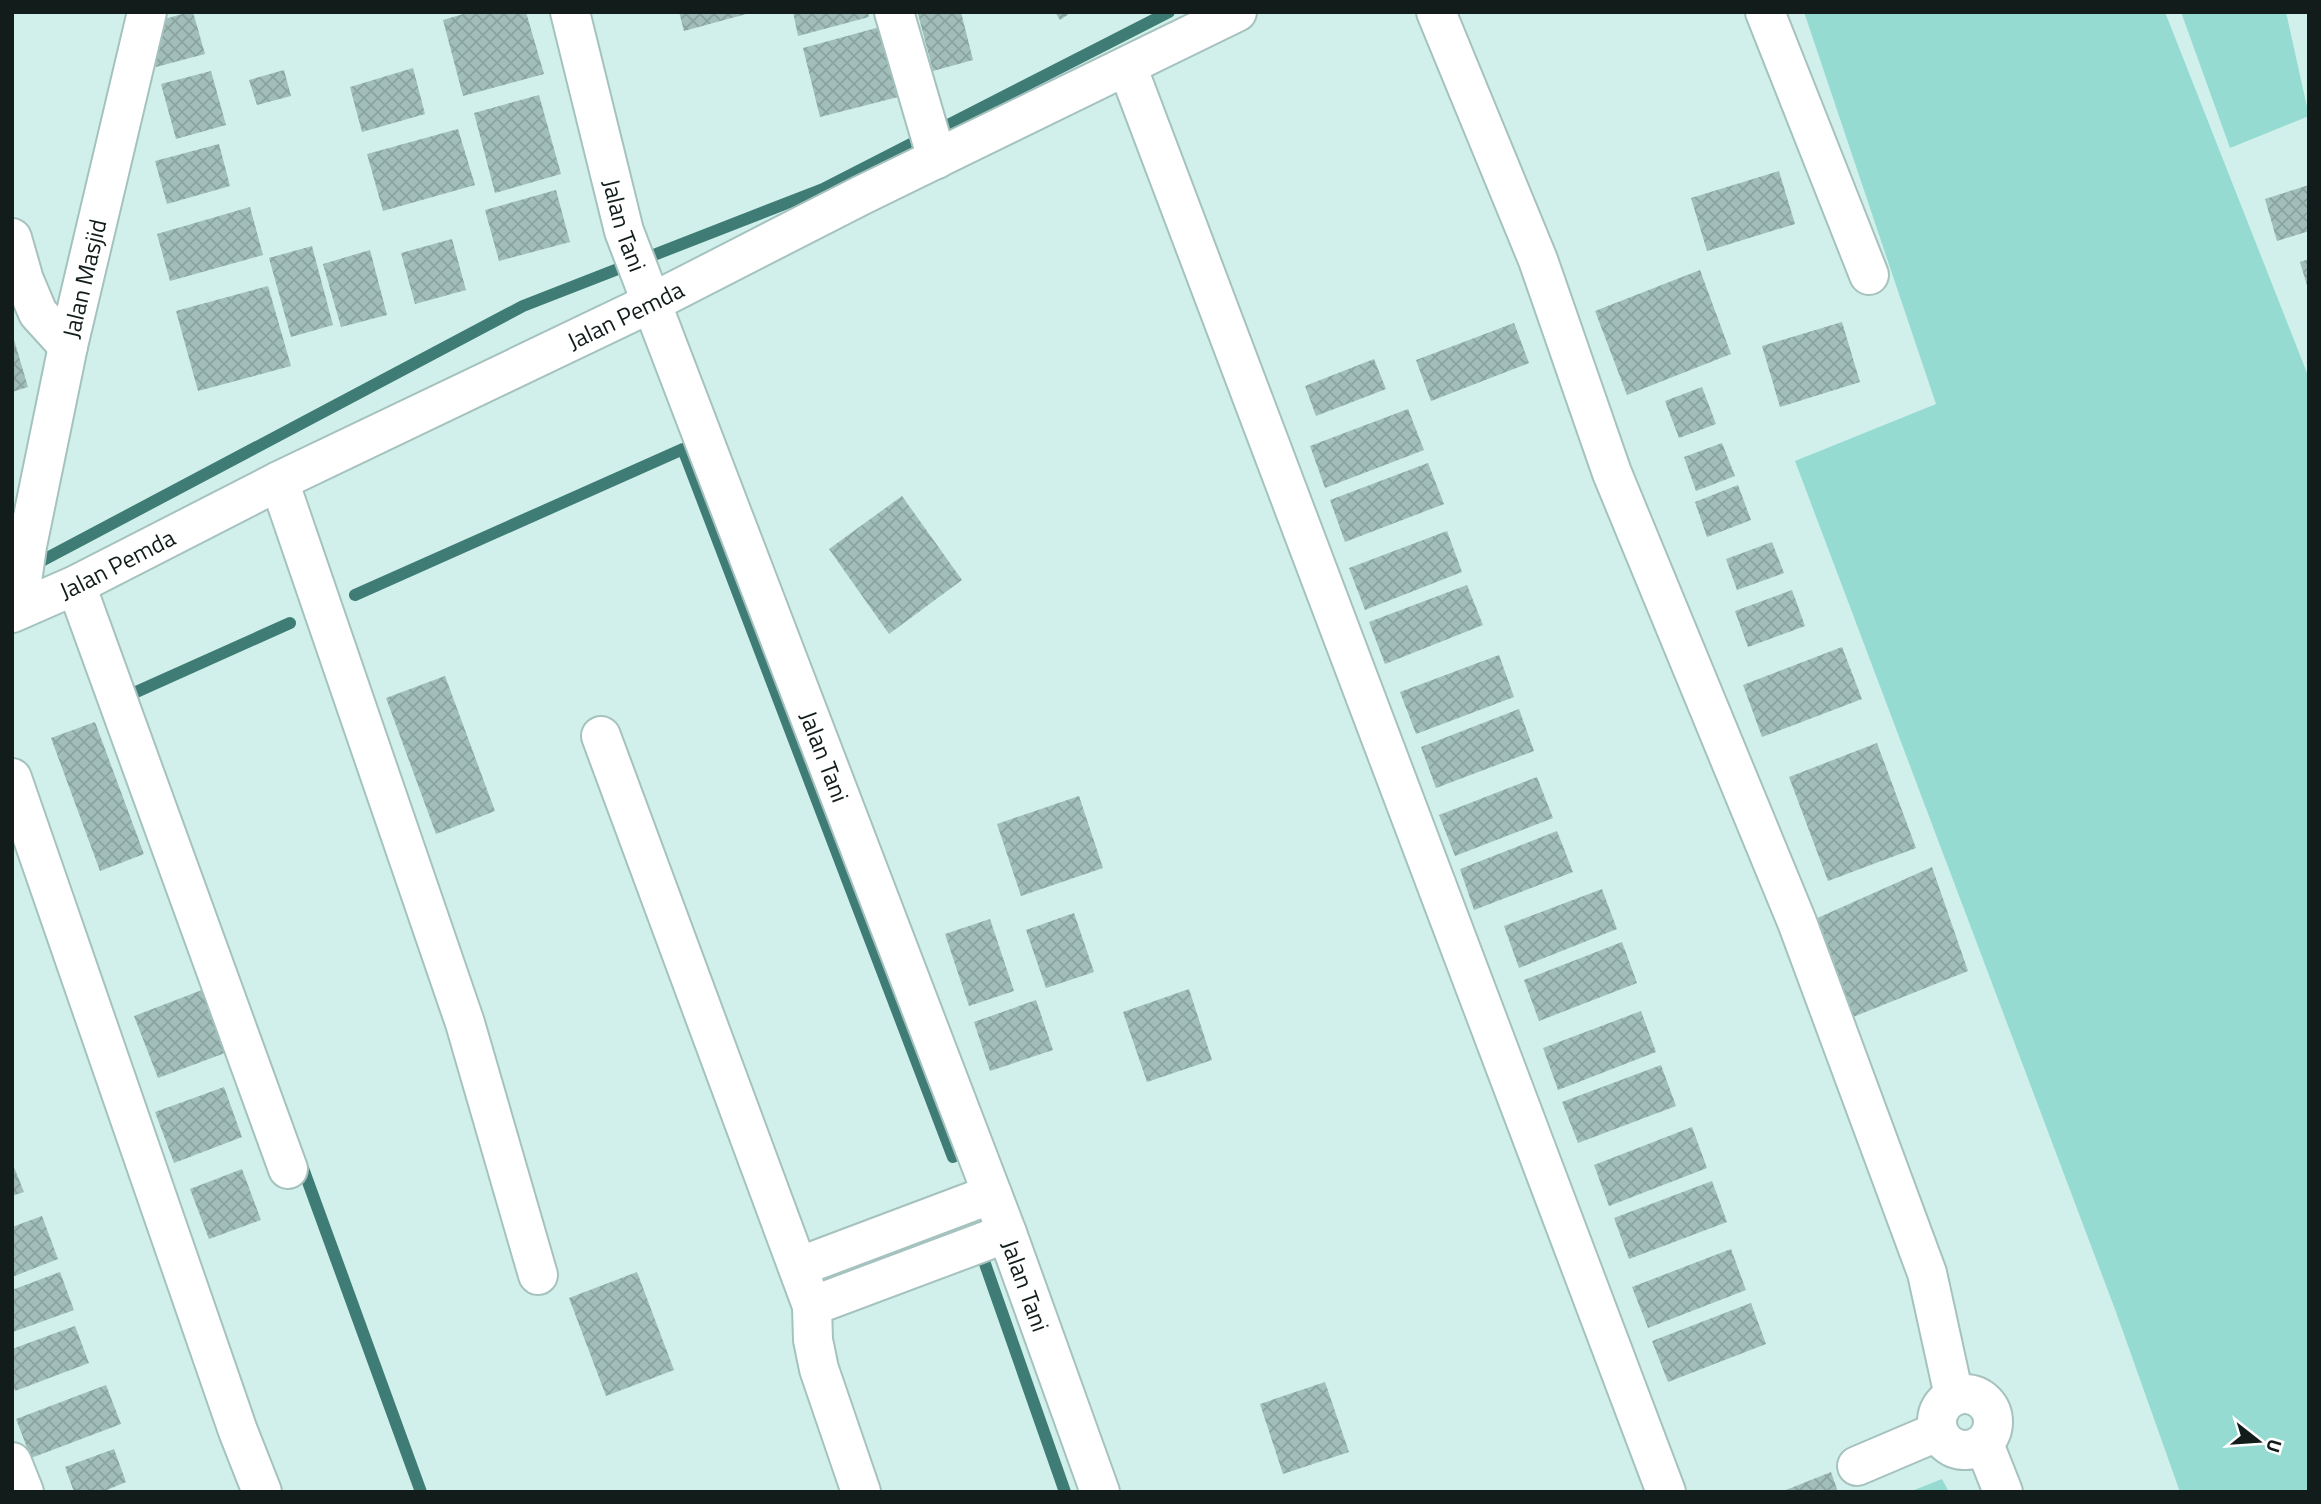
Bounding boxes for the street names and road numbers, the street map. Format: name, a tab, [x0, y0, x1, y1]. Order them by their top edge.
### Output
street label: Jalan Tani	[594, 175, 656, 277]
street label: Jalan Masjid	[52, 215, 115, 342]
street label: Jalan Pemda	[561, 271, 690, 359]
street label: Jalan Pemda	[53, 519, 181, 608]
street label: Jalan Tani	[791, 705, 859, 807]
street label: Jalan Tani	[993, 1234, 1059, 1336]

